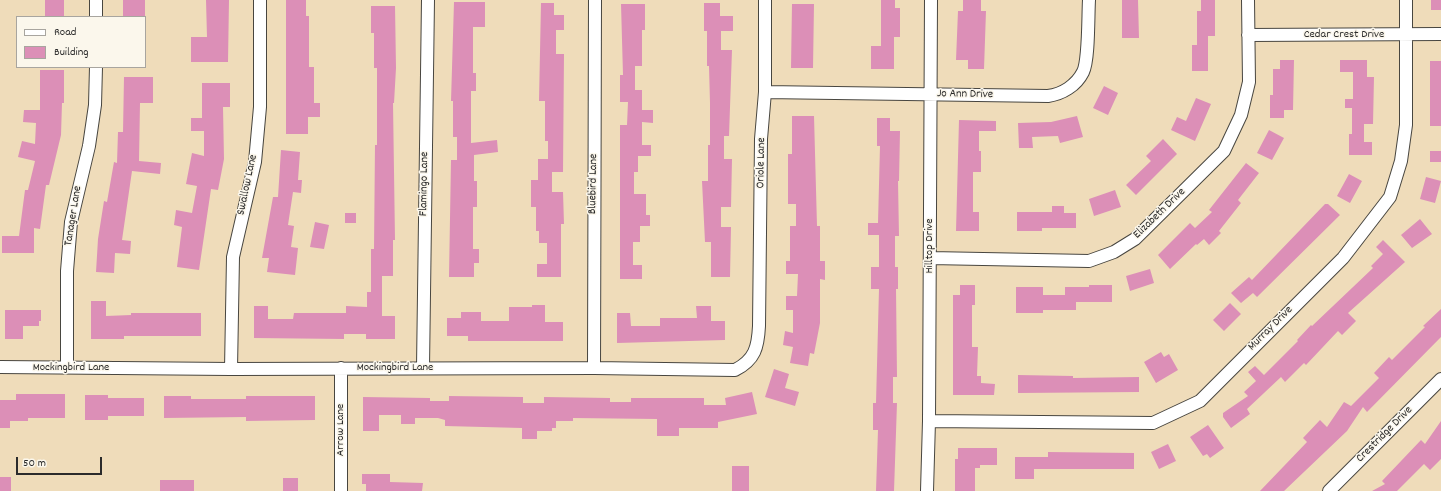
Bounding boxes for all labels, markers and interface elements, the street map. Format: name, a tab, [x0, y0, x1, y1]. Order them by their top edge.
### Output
legend	[16, 16, 146, 68]
text: Road	[54, 24, 76, 41]
street label: Cedar Crest Drive	[1304, 28, 1384, 42]
text: Building	[54, 44, 89, 61]
street label: Jo Ann Drive	[937, 87, 993, 103]
street label: Oriole Lane	[754, 137, 770, 189]
street label: Flamingo Lane	[417, 152, 433, 216]
street label: Swallow Lane	[235, 153, 261, 217]
street label: Bluebird Lane	[586, 154, 602, 214]
street label: Tanager Lane	[62, 185, 86, 247]
street label: Elizabeth Drive	[1131, 186, 1189, 242]
street label: Hilltop Drive	[923, 218, 937, 274]
street label: Murray Drive	[1246, 304, 1296, 354]
street label: Mockingbird Lane	[33, 361, 109, 375]
street label: Mockingbird Lane	[357, 361, 433, 375]
street label: Arrow Lane	[334, 404, 348, 456]
street label: Crestridge Drive	[1354, 404, 1416, 466]
scale bar	[18, 449, 104, 475]
text: 50 m	[23, 455, 46, 472]

